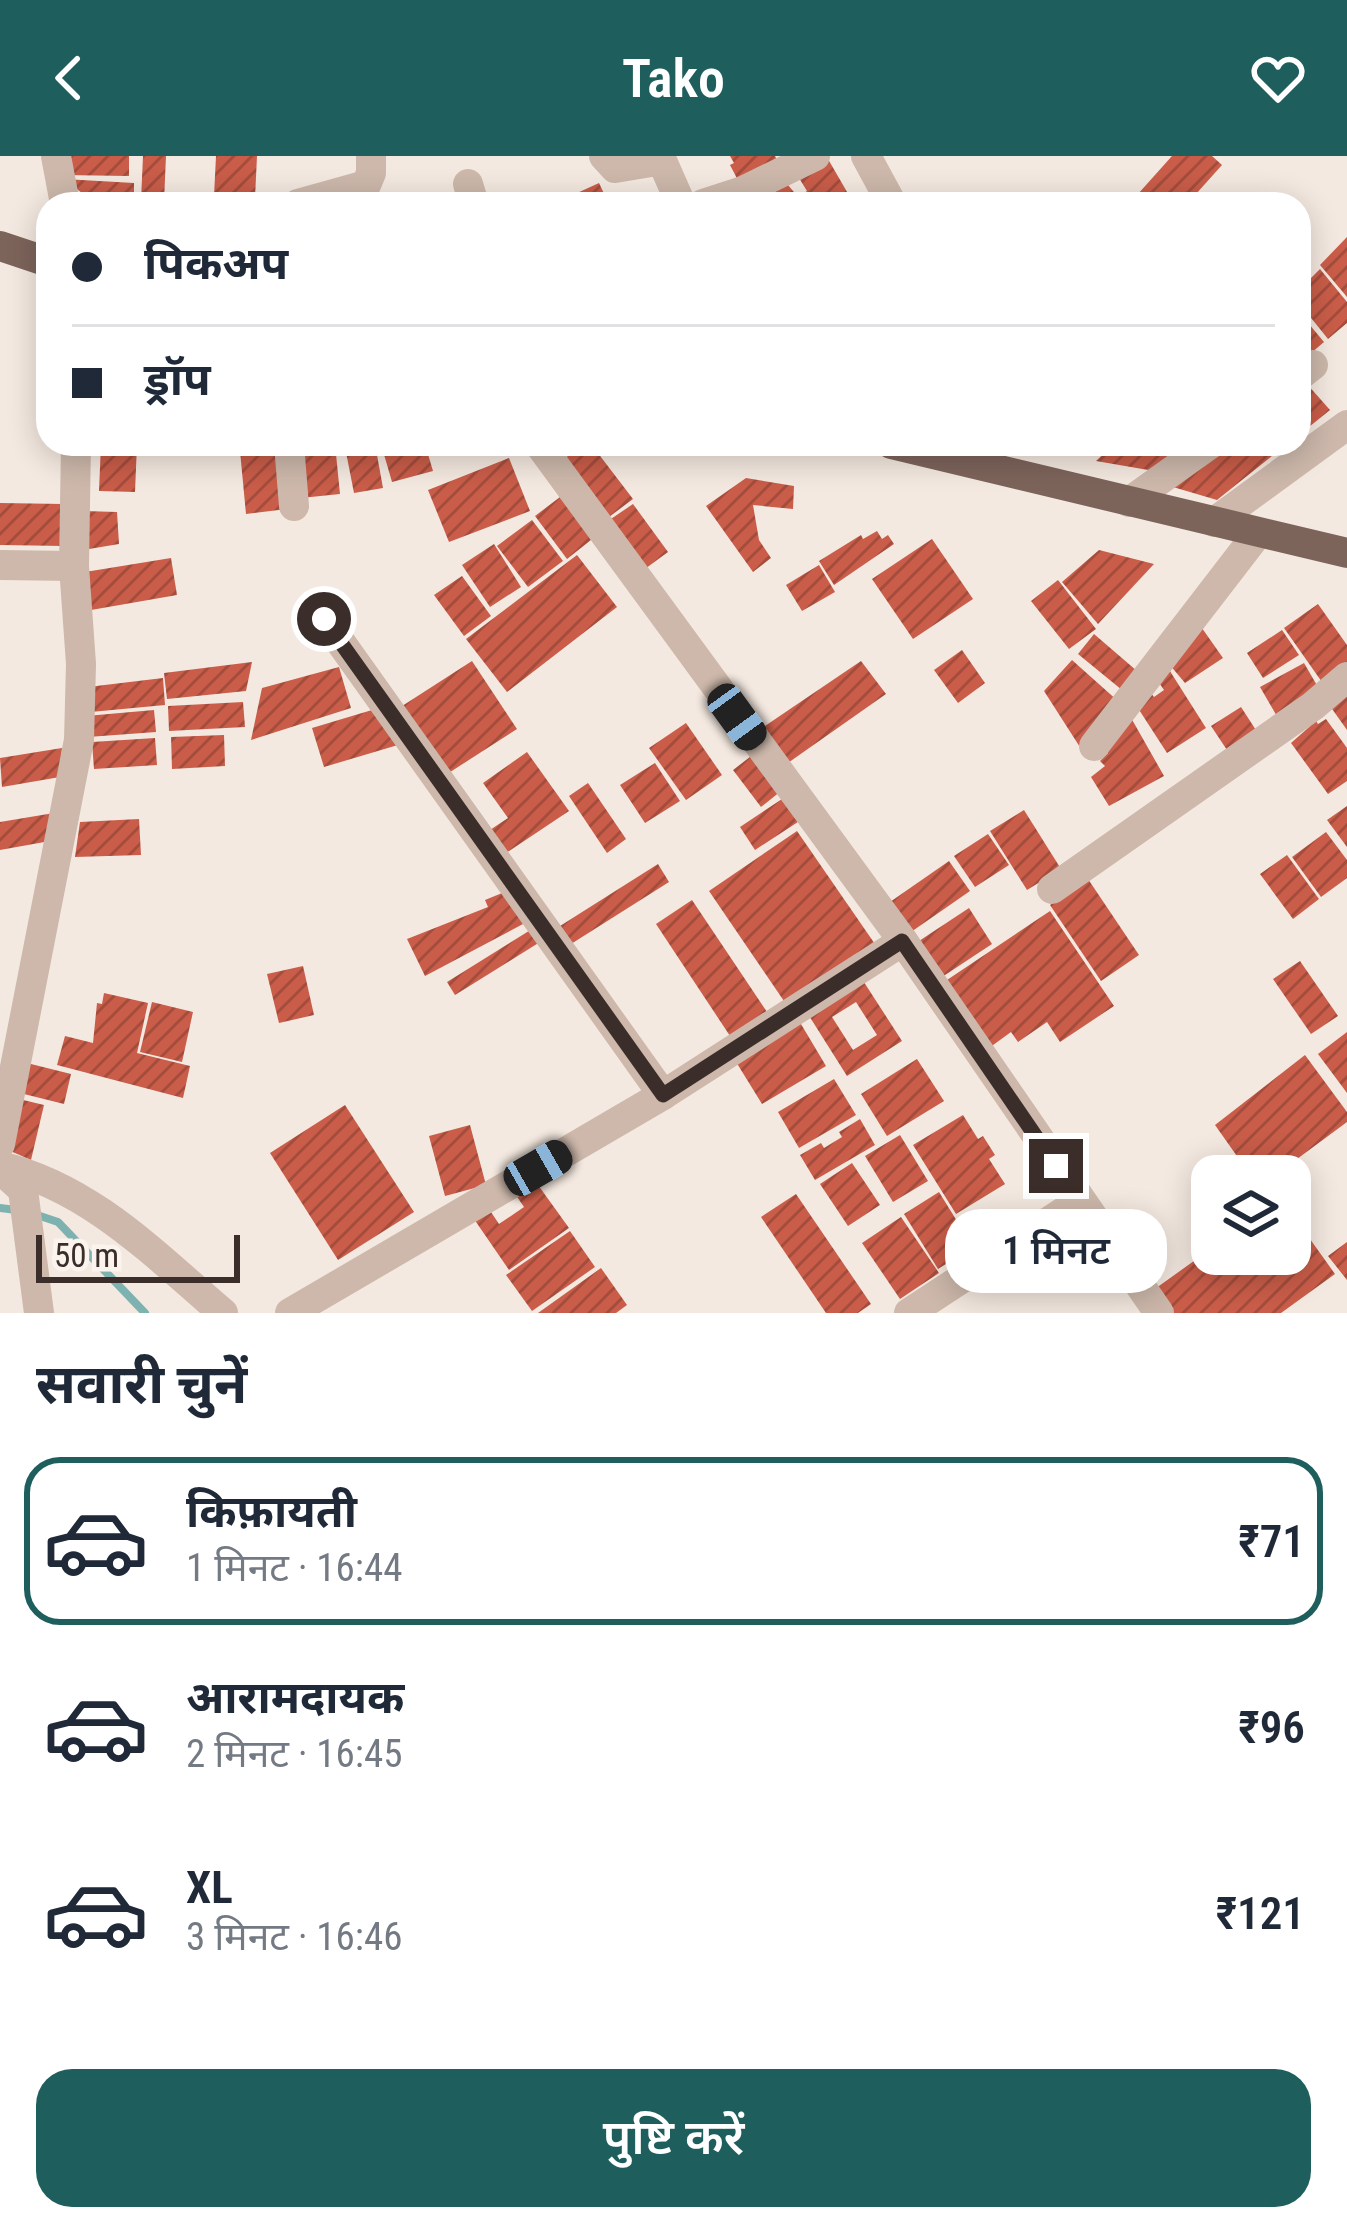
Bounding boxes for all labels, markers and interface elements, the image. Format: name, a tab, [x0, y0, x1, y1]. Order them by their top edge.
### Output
icon: back	[36, 45, 102, 111]
icon: heart	[1245, 45, 1311, 111]
text: Tako	[622, 47, 725, 110]
text: पिकअप	[144, 237, 288, 290]
text: ड्रॉप	[144, 353, 211, 406]
route start	[297, 592, 351, 646]
car	[701, 677, 773, 757]
car	[498, 1134, 578, 1202]
route end	[1029, 1139, 1083, 1193]
map controls	[1191, 1155, 1311, 1275]
button: layers	[1191, 1155, 1311, 1275]
callout: 1 मिनट	[945, 1208, 1167, 1292]
text: 1 मिनट	[1002, 1228, 1110, 1274]
scale bar	[36, 1229, 240, 1282]
text: 50 m	[54, 1236, 119, 1275]
text: सवारी चुनें	[36, 1353, 247, 1416]
text: किफ़ायती	[186, 1485, 357, 1538]
icon: car	[42, 1487, 150, 1595]
text: ₹71	[1239, 1515, 1305, 1568]
text: 1 मिनट · 16:44	[186, 1545, 402, 1591]
text: आरामदायक	[186, 1671, 404, 1724]
icon: car	[42, 1673, 150, 1781]
text: ₹96	[1239, 1701, 1305, 1754]
text: 2 मिनट · 16:45	[186, 1731, 402, 1777]
icon: car	[42, 1859, 150, 1967]
text: XL	[186, 1861, 233, 1914]
text: ₹121	[1216, 1887, 1305, 1940]
text: 3 मिनट · 16:46	[186, 1914, 402, 1960]
button: पुष्टि करें	[36, 2069, 1311, 2207]

